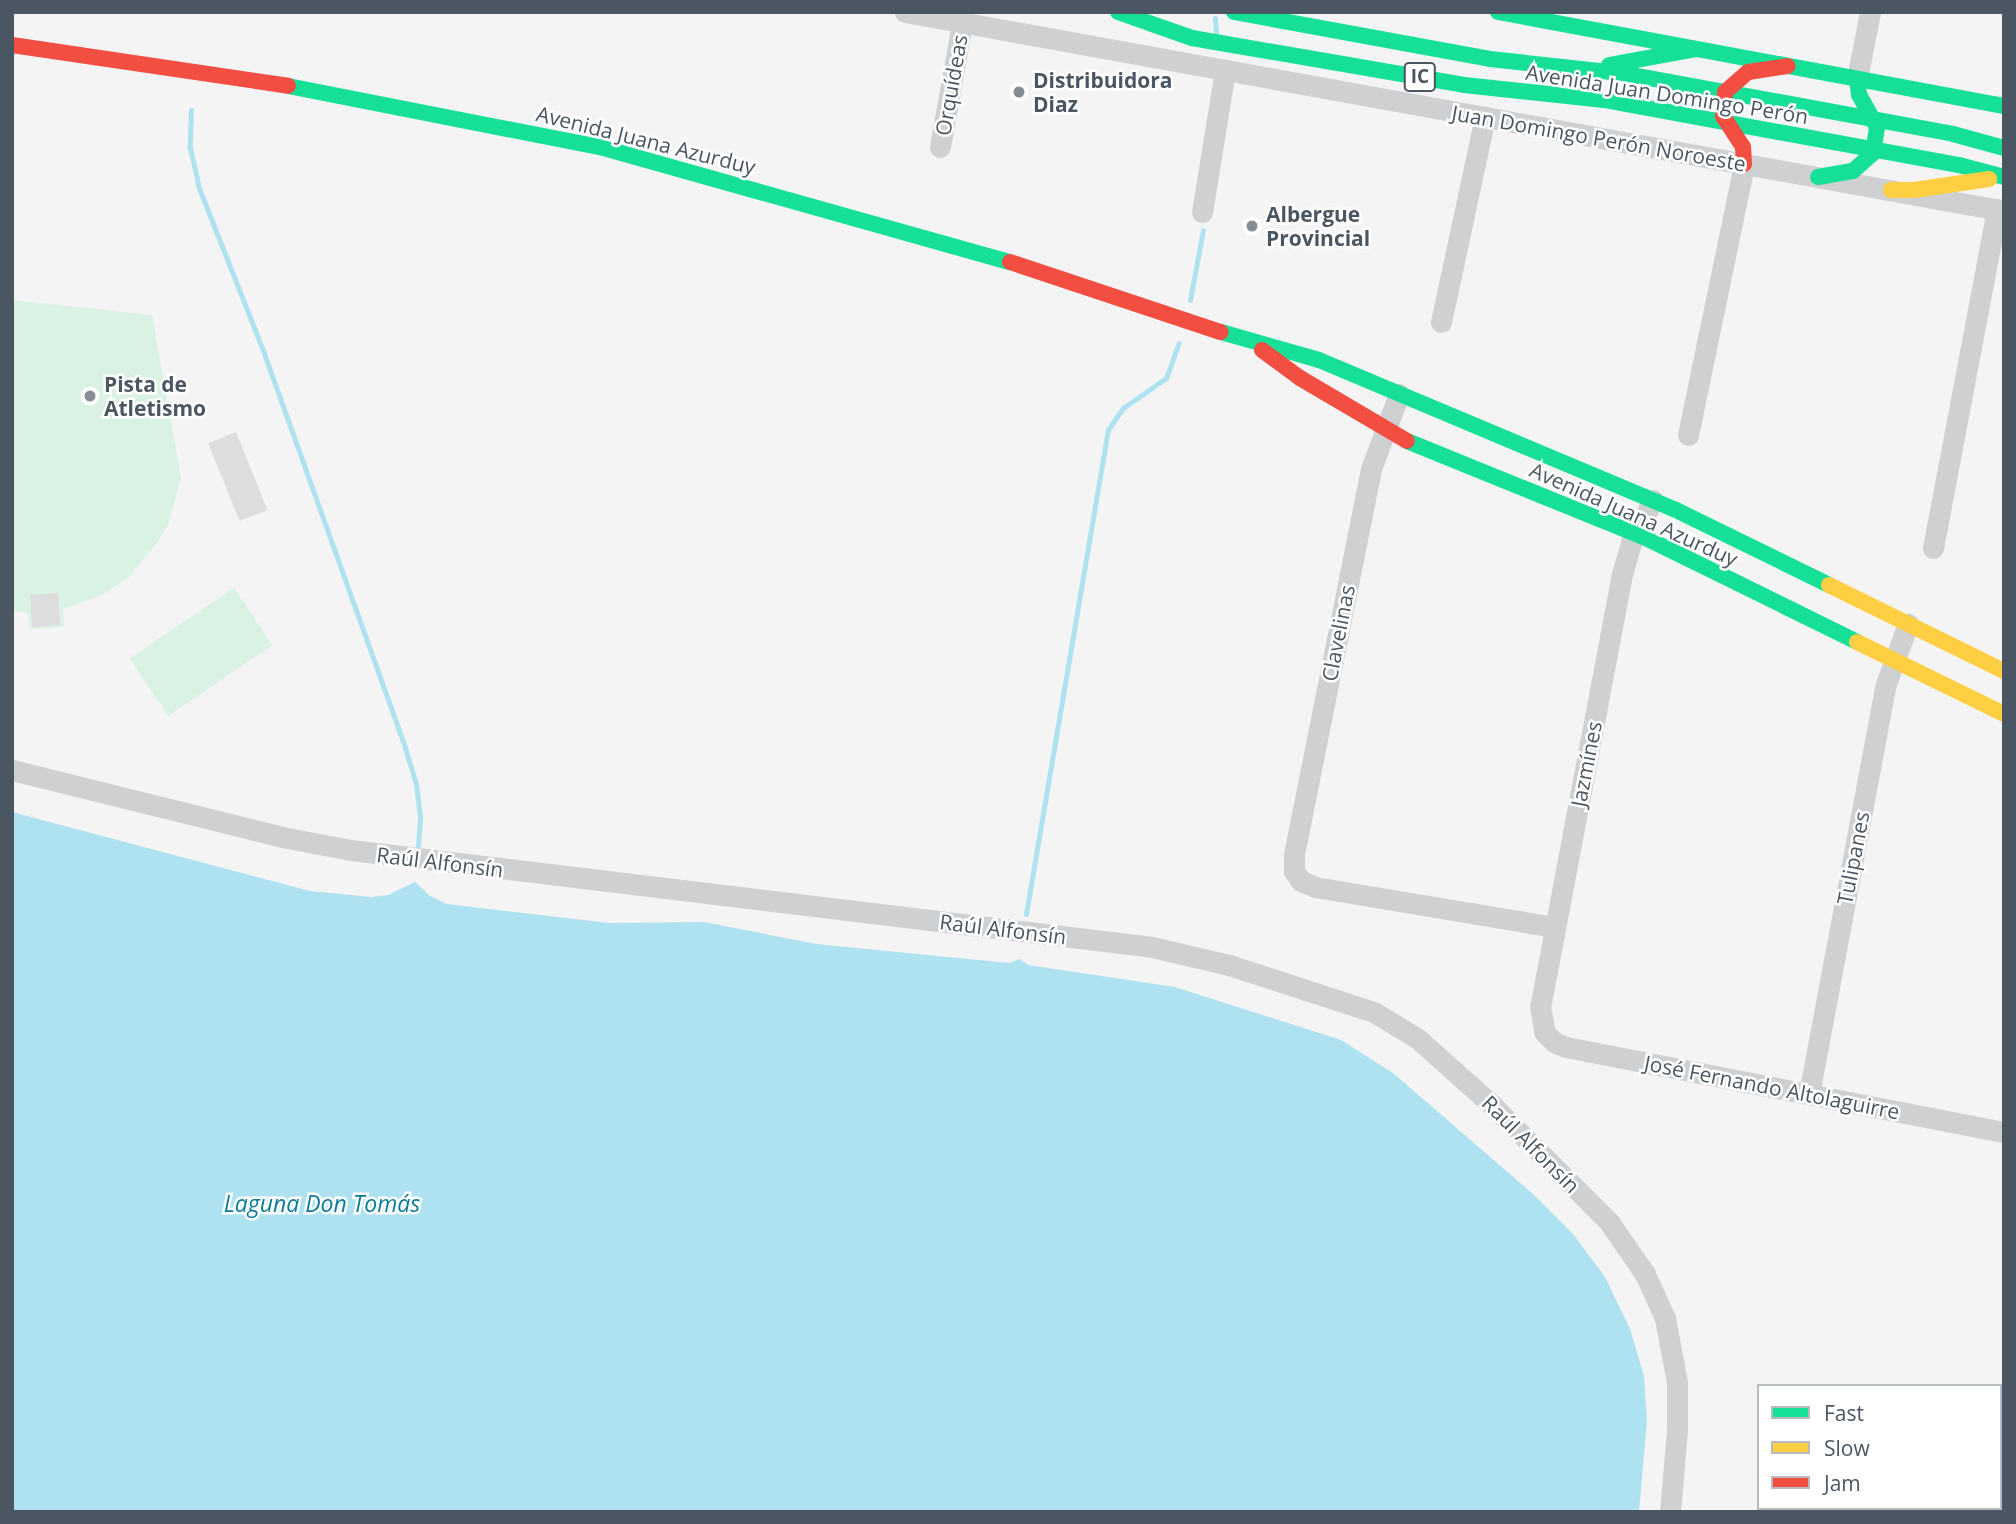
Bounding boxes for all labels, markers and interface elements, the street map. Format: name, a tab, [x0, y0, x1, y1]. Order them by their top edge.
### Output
street label: Orquídeas	[930, 32, 972, 138]
street label: Avenida Juan Domingo Perón	[1524, 59, 1810, 129]
road number: IC	[1402, 61, 1438, 92]
place label: Distribuidora Diaz	[1033, 67, 1172, 117]
marker: Distribuidora Diaz	[1011, 84, 1027, 100]
street label: Juan Domingo Perón Noroeste	[1450, 100, 1748, 176]
street label: Avenida Juana Azurduy	[534, 101, 758, 179]
place label: Albergue Provincial	[1266, 201, 1370, 251]
marker: Albergue Provincial	[1244, 218, 1260, 234]
place label: Pista de Atletismo	[104, 371, 206, 421]
marker: Pista de Atletismo	[82, 388, 98, 404]
street label: Avenida Juana Azurduy	[1526, 457, 1742, 571]
street label: Clavelinas	[1316, 583, 1360, 683]
street label: Jazmínes	[1565, 719, 1607, 809]
street label: Tulipanes	[1832, 809, 1874, 907]
street label: Raúl Alfonsín	[375, 842, 505, 882]
street label: Raúl Alfonsín	[938, 909, 1068, 949]
street label: José Fernando Altolaguirre	[1642, 1050, 1902, 1124]
street label: Raúl Alfonsín	[1477, 1090, 1585, 1198]
water label: Laguna Don Tomás	[224, 1189, 420, 1217]
legend	[1757, 1384, 2002, 1510]
text: Fast	[1824, 1399, 1864, 1427]
text: Slow	[1824, 1434, 1870, 1462]
text: Jam	[1824, 1469, 1861, 1497]

